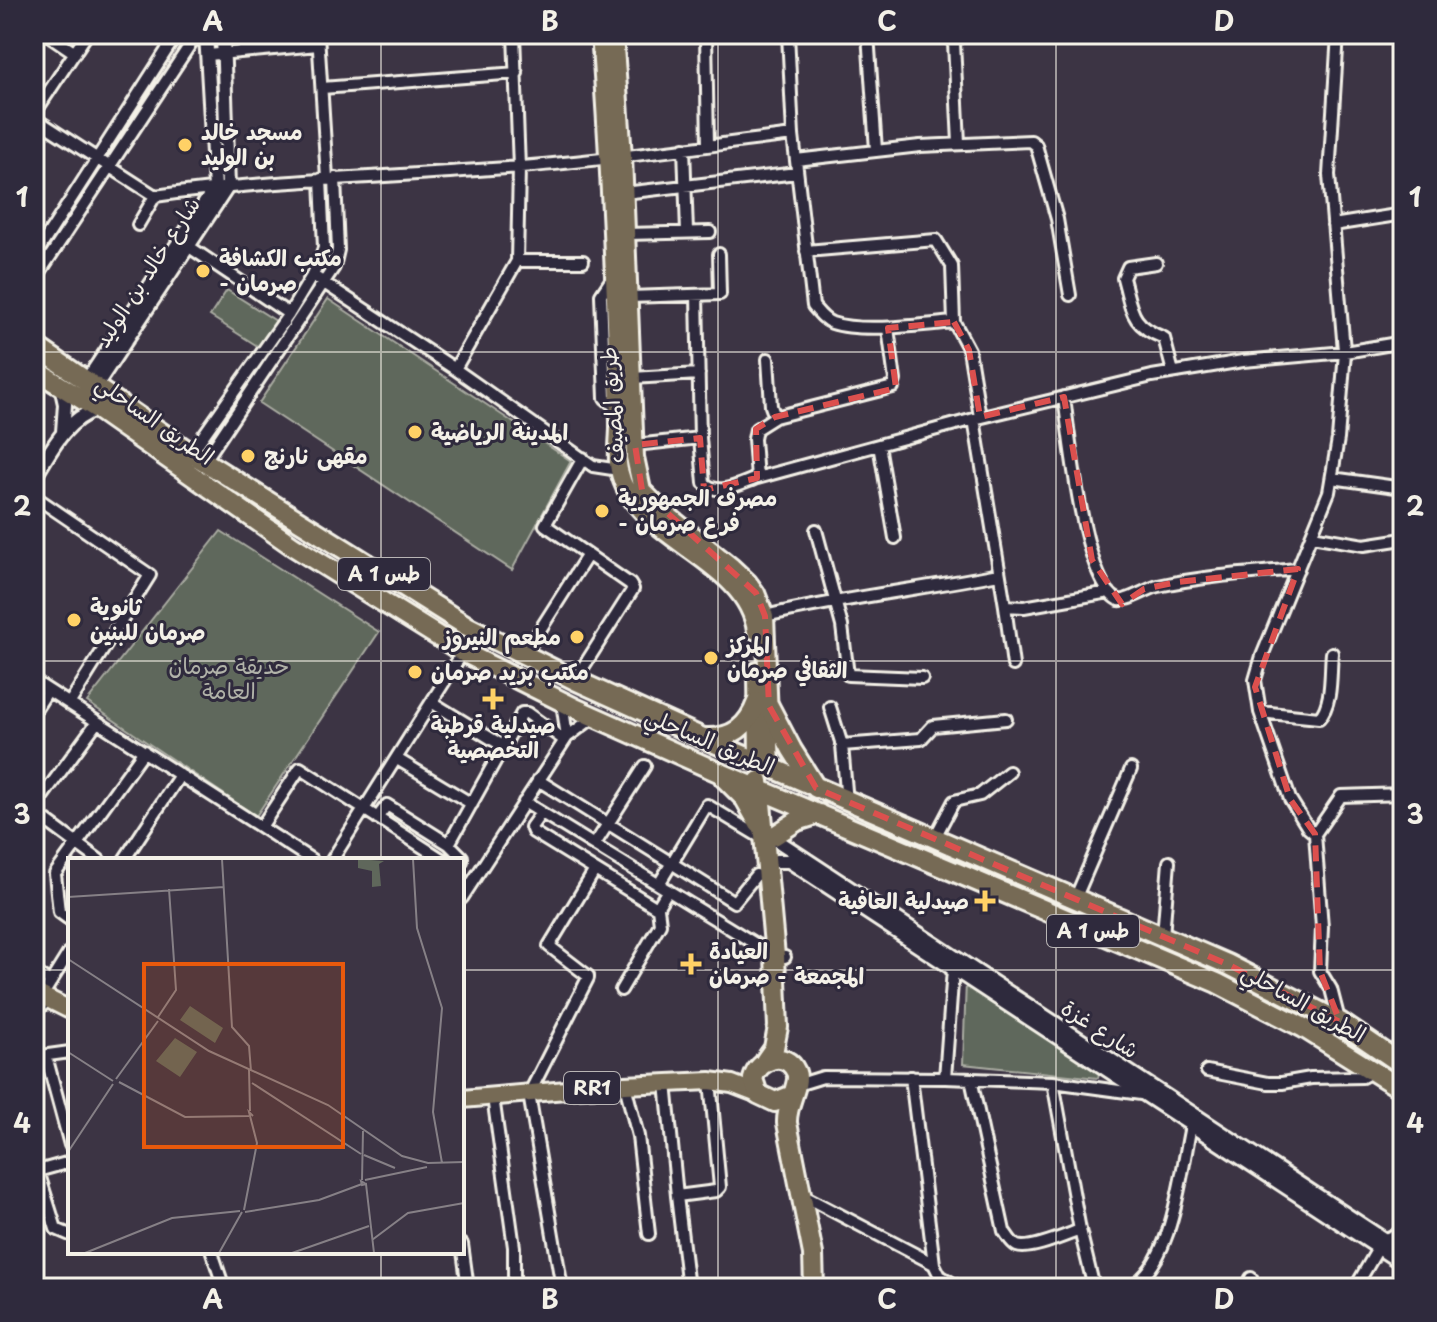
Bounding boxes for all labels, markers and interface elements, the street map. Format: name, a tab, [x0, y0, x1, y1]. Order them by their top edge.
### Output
text: A	[203, 1, 223, 40]
text: B	[541, 1, 559, 40]
text: C	[877, 1, 897, 40]
text: D	[1214, 1, 1234, 40]
place label: مسجد خالد بن الوليد	[201, 114, 302, 172]
marker: مسجد خالد بن الوليد	[176, 136, 194, 154]
text: 1	[16, 177, 28, 216]
text: 1	[1409, 177, 1421, 216]
street label: شارع خالد بن الوليد	[85, 189, 208, 354]
place label: مكتب الكشافة - صرمان	[219, 240, 342, 298]
marker: مكتب الكشافة - صرمان	[194, 262, 212, 280]
street label: طريق المصيف	[590, 346, 631, 465]
street label: الطريق الساحلي	[87, 366, 222, 476]
place label: المدينة الرياضية	[431, 414, 568, 447]
marker: المدينة الرياضية	[406, 423, 424, 441]
place label: مقهى نارنج	[264, 438, 367, 471]
marker: مقهى نارنج	[239, 447, 257, 465]
place label: مصرف الجمهورية - فرع صرمان	[618, 480, 777, 539]
text: 2	[13, 486, 31, 525]
text: 2	[1406, 486, 1424, 525]
marker: مصرف الجمهورية - فرع صرمان	[593, 502, 611, 520]
road number: A 1 طس	[338, 558, 430, 590]
place label: ثانوية صرمان للبنين	[90, 589, 206, 647]
marker: ثانوية صرمان للبنين	[65, 611, 83, 629]
place label: مطعم النيروز	[441, 619, 561, 654]
place label: المركز الثقافي صرمان	[725, 627, 848, 687]
marker: مطعم النيروز	[568, 628, 586, 646]
park label: حديقة صرمان العامة	[169, 648, 289, 706]
marker: المركز الثقافي صرمان	[702, 649, 720, 667]
place label: مكتب بريد صرمان	[431, 654, 589, 687]
marker: مكتب بريد صرمان	[406, 663, 424, 681]
marker: صيدلية قرطبة التخصصية	[484, 690, 502, 708]
street label: الطريق الساحلي	[639, 698, 780, 786]
place label: صيدلية قرطبة التخصصية	[431, 707, 555, 765]
text: 3	[13, 794, 31, 833]
text: 3	[1406, 794, 1424, 833]
inset map	[68, 858, 464, 1254]
place label: صيدلية العافية	[838, 883, 969, 916]
marker: صيدلية العافية	[976, 892, 994, 910]
road number: A 1 طس	[1047, 915, 1139, 947]
place label: العيادة المجمعة - صرمان	[709, 933, 864, 991]
marker: العيادة المجمعة - صرمان	[680, 953, 702, 975]
street label: الطريق الساحلي	[1234, 954, 1373, 1054]
street label: شارع غزة	[1055, 990, 1146, 1066]
road number: RR1	[564, 1072, 620, 1104]
text: 4	[13, 1103, 31, 1142]
text: 4	[1406, 1103, 1424, 1142]
text: A	[203, 1279, 223, 1318]
text: B	[541, 1279, 559, 1318]
text: C	[877, 1279, 897, 1318]
text: D	[1214, 1279, 1234, 1318]

